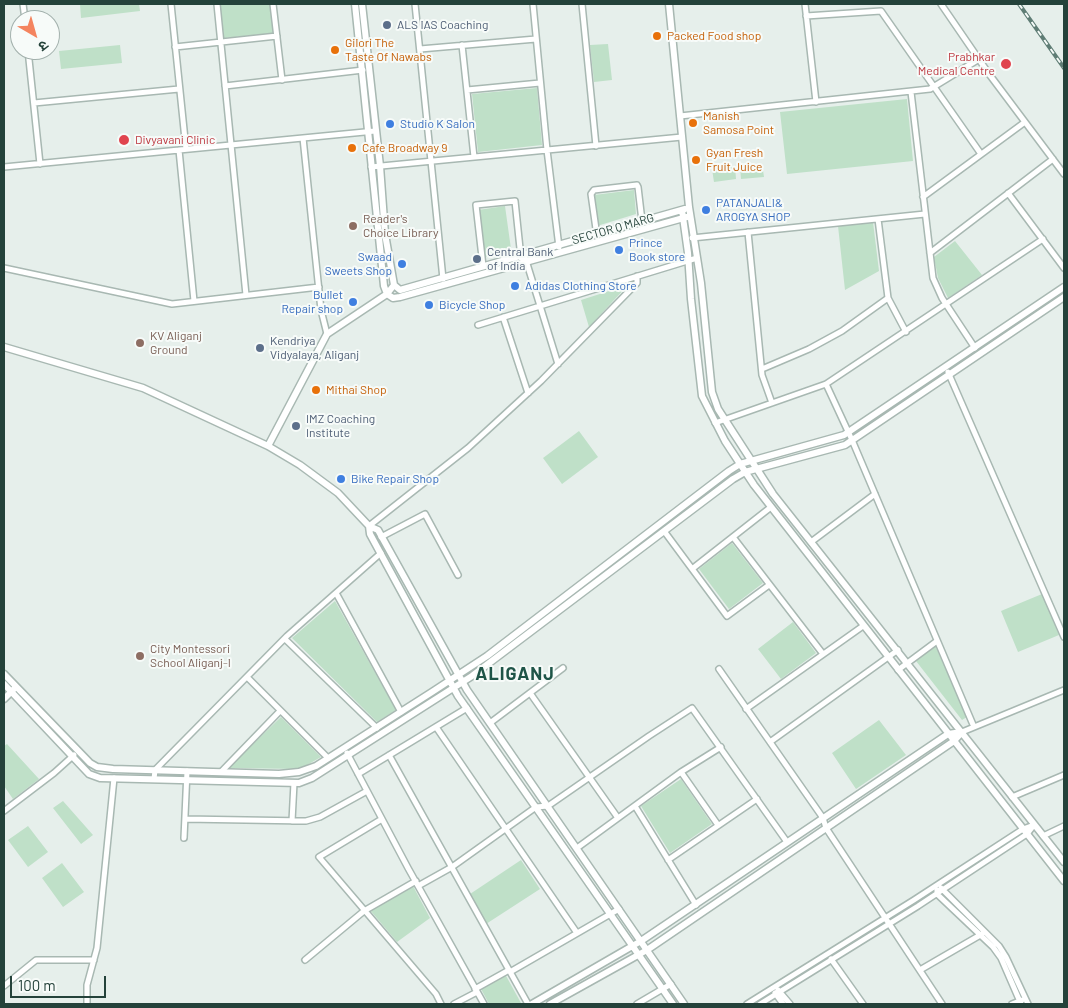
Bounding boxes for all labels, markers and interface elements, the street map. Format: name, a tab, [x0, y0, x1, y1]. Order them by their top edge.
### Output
north arrow	[10, 10, 60, 60]
place label: ALS IAS Coaching	[397, 18, 488, 32]
marker: ALS IAS Coaching	[381, 19, 393, 31]
place label: Packed Food shop	[667, 29, 761, 43]
marker: Packed Food shop	[651, 30, 663, 42]
place label: Gilori The Taste Of Nawabs	[345, 36, 432, 64]
text: उ	[35, 37, 52, 56]
marker: Gilori The Taste Of Nawabs	[329, 44, 341, 56]
place label: Prabhkar Medical Centre	[918, 50, 995, 78]
marker: Prabhkar Medical Centre	[999, 57, 1013, 71]
place label: Manish Samosa Point	[703, 109, 774, 137]
place label: Studio K Salon	[400, 117, 475, 131]
marker: Manish Samosa Point	[687, 117, 699, 129]
marker: Studio K Salon	[384, 118, 396, 130]
marker: Divyavani Clinic	[117, 133, 131, 147]
place label: Divyavani Clinic	[135, 133, 215, 147]
place label: Cafe Broadway 9	[362, 141, 448, 155]
marker: Cafe Broadway 9	[346, 142, 358, 154]
place label: Gyan Fresh Fruit Juice	[706, 146, 763, 174]
marker: Gyan Fresh Fruit Juice	[690, 154, 702, 166]
place label: PATANJALI& AROGYA SHOP	[716, 196, 790, 224]
marker: PATANJALI& AROGYA SHOP	[700, 204, 712, 216]
street label: SECTOR Q MARG	[570, 210, 656, 248]
place label: Reader's Choice Library	[363, 212, 438, 240]
marker: Reader's Choice Library	[347, 220, 359, 232]
place label: Prince Book store	[629, 236, 685, 264]
marker: Prince Book store	[613, 244, 625, 256]
place label: Central Bank of India	[487, 245, 553, 273]
place label: Swaad Sweets Shop	[325, 250, 392, 278]
marker: Central Bank of India	[471, 253, 483, 265]
marker: Swaad Sweets Shop	[396, 258, 408, 270]
place label: Adidas Clothing Store	[525, 279, 637, 293]
marker: Adidas Clothing Store	[509, 280, 521, 292]
place label: Bullet Repair shop	[281, 288, 343, 316]
marker: Bullet Repair shop	[347, 296, 359, 308]
place label: Bicycle Shop	[439, 298, 505, 312]
marker: Bicycle Shop	[423, 299, 435, 311]
place label: KV Aliganj Ground	[150, 329, 202, 357]
place label: Kendriya Vidyalaya, Aliganj	[270, 334, 359, 362]
marker: KV Aliganj Ground	[134, 337, 146, 349]
marker: Kendriya Vidyalaya, Aliganj	[254, 342, 266, 354]
place label: Mithai Shop	[326, 383, 387, 397]
marker: Mithai Shop	[310, 384, 322, 396]
place label: IMZ Coaching Institute	[306, 412, 375, 440]
marker: IMZ Coaching Institute	[290, 420, 302, 432]
place label: Bike Repair Shop	[351, 472, 439, 486]
marker: Bike Repair Shop	[335, 473, 347, 485]
place label: City Montessori School Aliganj-I	[150, 642, 231, 670]
marker: City Montessori School Aliganj-I	[134, 650, 146, 662]
district label: ALIGANJ	[474, 663, 556, 685]
scale bar	[12, 966, 109, 998]
text: 100 m	[18, 976, 56, 994]

